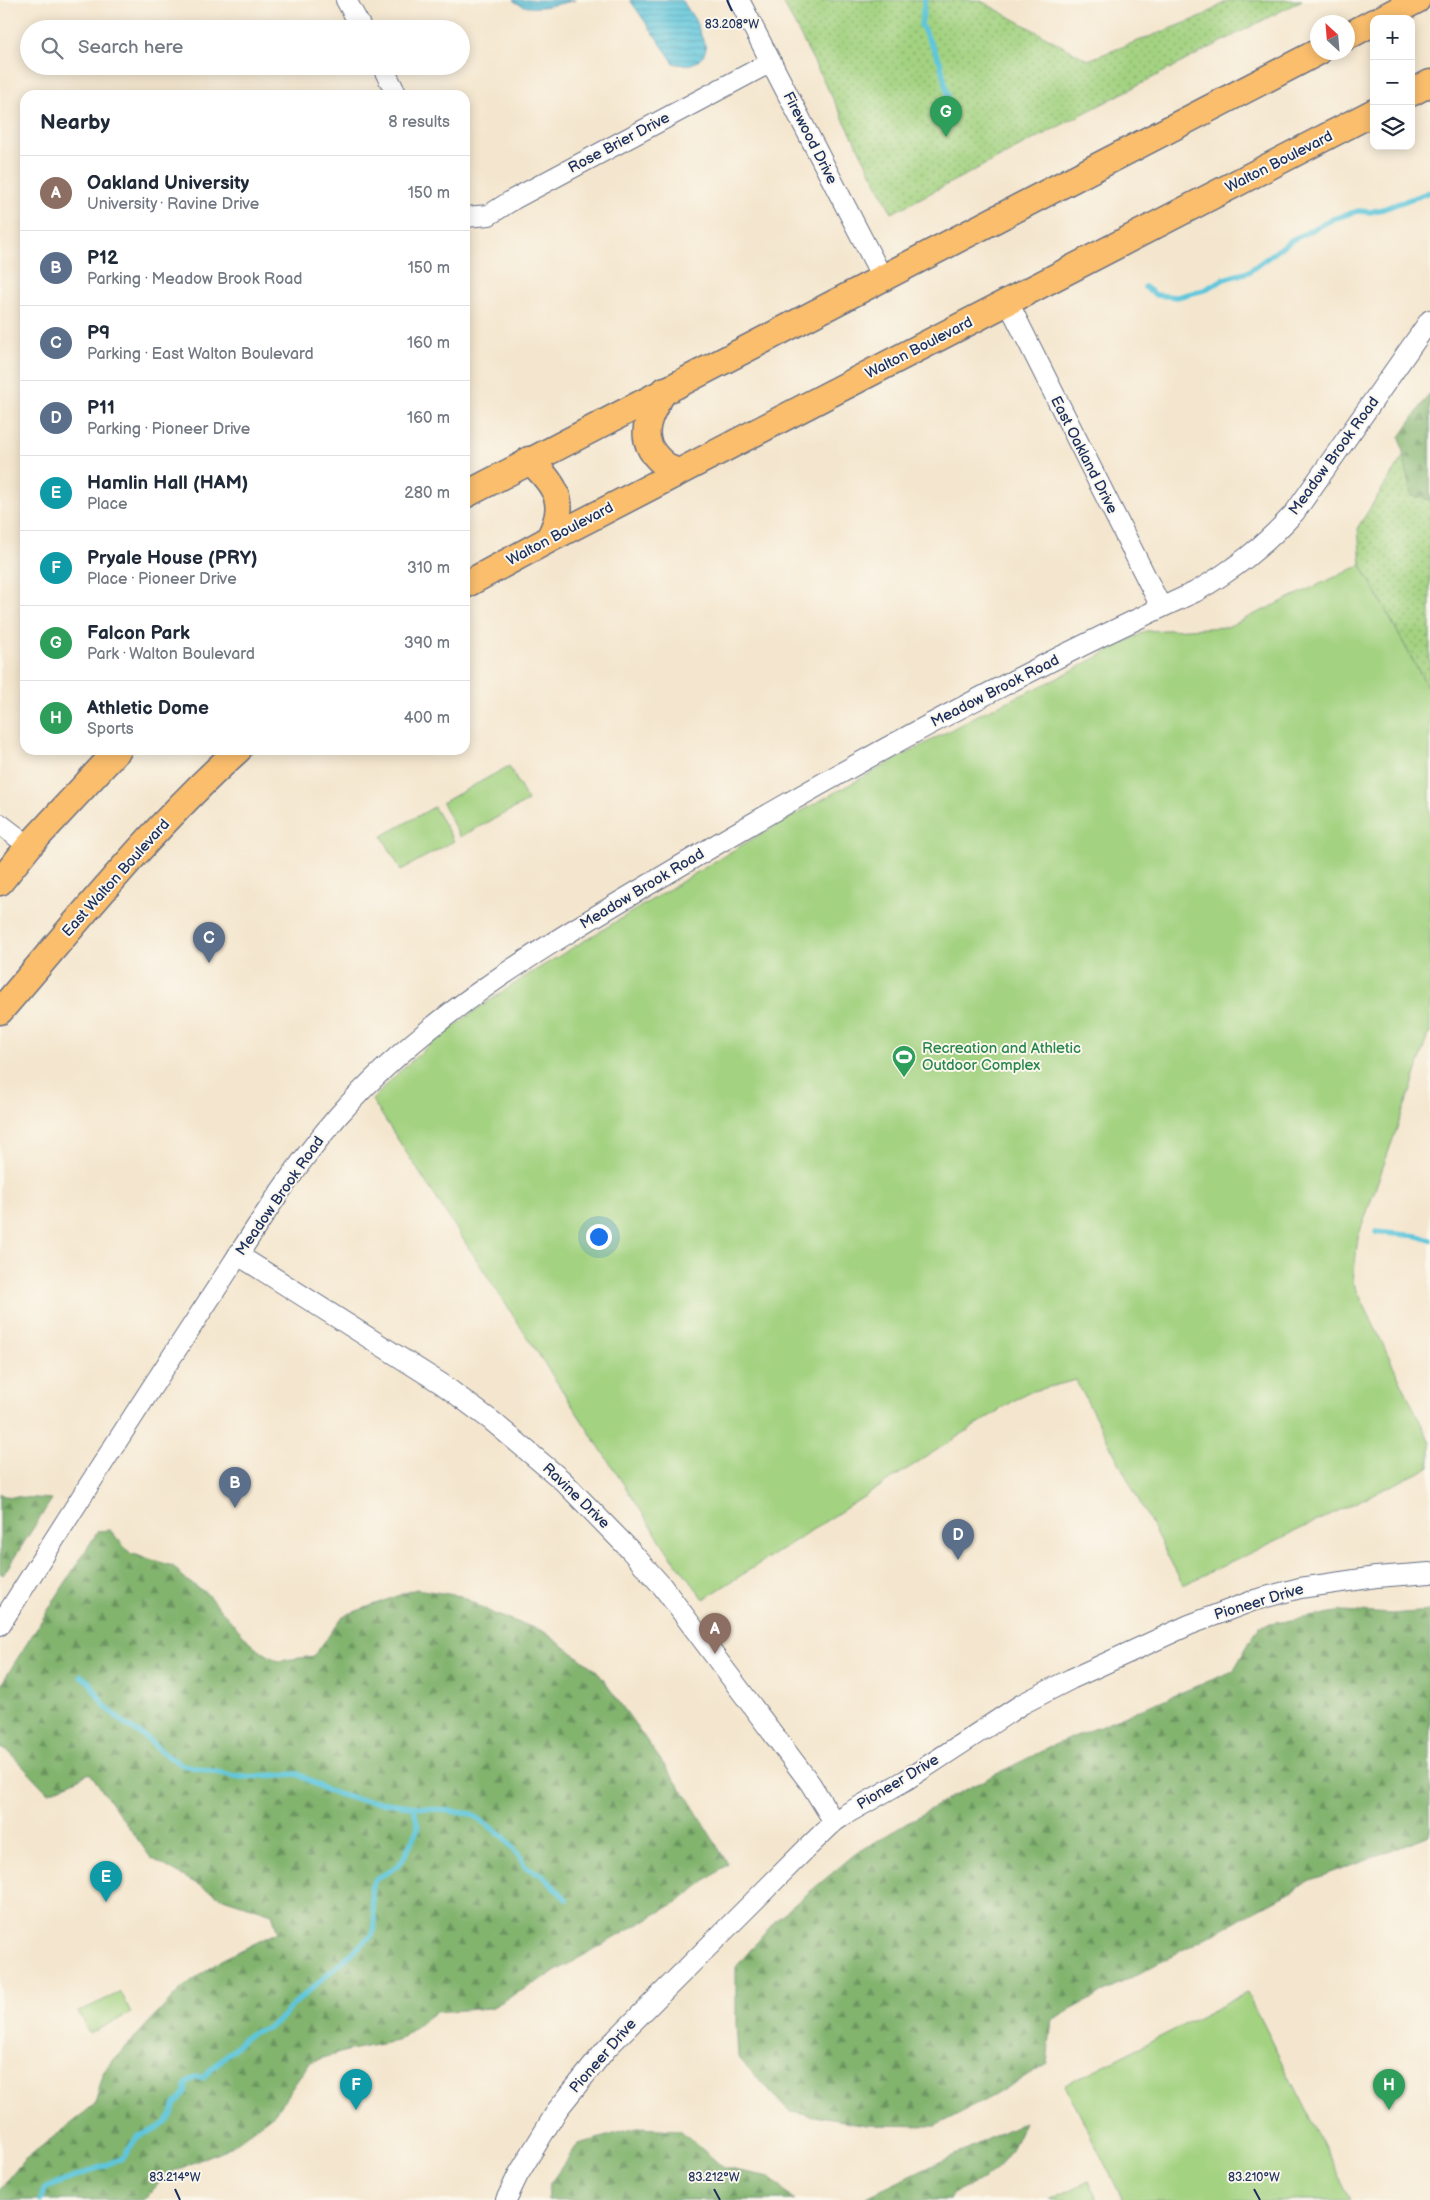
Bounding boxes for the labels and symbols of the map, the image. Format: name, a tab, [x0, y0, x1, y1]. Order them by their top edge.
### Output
north arrow	[1310, 15, 1355, 60]
text: 83.208°W	[705, 17, 759, 32]
street label: Firewood Drive	[779, 89, 842, 188]
pin: G	[930, 96, 962, 137]
street label: Rose Brier Drive	[565, 108, 673, 178]
street label: Walton Boulevard	[1222, 127, 1336, 197]
street label: Walton Boulevard	[862, 313, 976, 383]
street label: East Oakland Drive	[1046, 393, 1122, 517]
street label: Meadow Brook Road	[1285, 393, 1383, 519]
street label: Walton Boulevard	[503, 498, 617, 570]
street label: Meadow Brook Road	[928, 650, 1062, 732]
street label: East Walton Boulevard	[58, 815, 174, 941]
street label: Meadow Brook Road	[576, 844, 708, 934]
pin: C	[193, 922, 225, 963]
place label: Recreation and Athletic Outdoor Complex	[922, 1039, 1081, 1075]
sports icon: Recreation and Athletic Outdoor Complex	[891, 1044, 917, 1078]
street label: Meadow Brook Road	[232, 1133, 328, 1259]
your location	[586, 1224, 612, 1250]
street label: Ravine Drive	[538, 1459, 614, 1533]
pin: B	[219, 1467, 251, 1508]
pin: D	[942, 1519, 974, 1560]
street label: Pioneer Drive	[1212, 1579, 1306, 1625]
pin: A	[699, 1613, 731, 1654]
street label: Pioneer Drive	[853, 1750, 943, 1814]
pin: E	[90, 1861, 122, 1902]
street label: Pioneer Drive	[566, 2015, 641, 2097]
pin: F	[340, 2069, 372, 2110]
pin: H	[1373, 2069, 1405, 2110]
text: 83.214°W	[149, 2170, 201, 2185]
text: 83.212°W	[688, 2170, 740, 2185]
text: 83.210°W	[1228, 2170, 1280, 2185]

